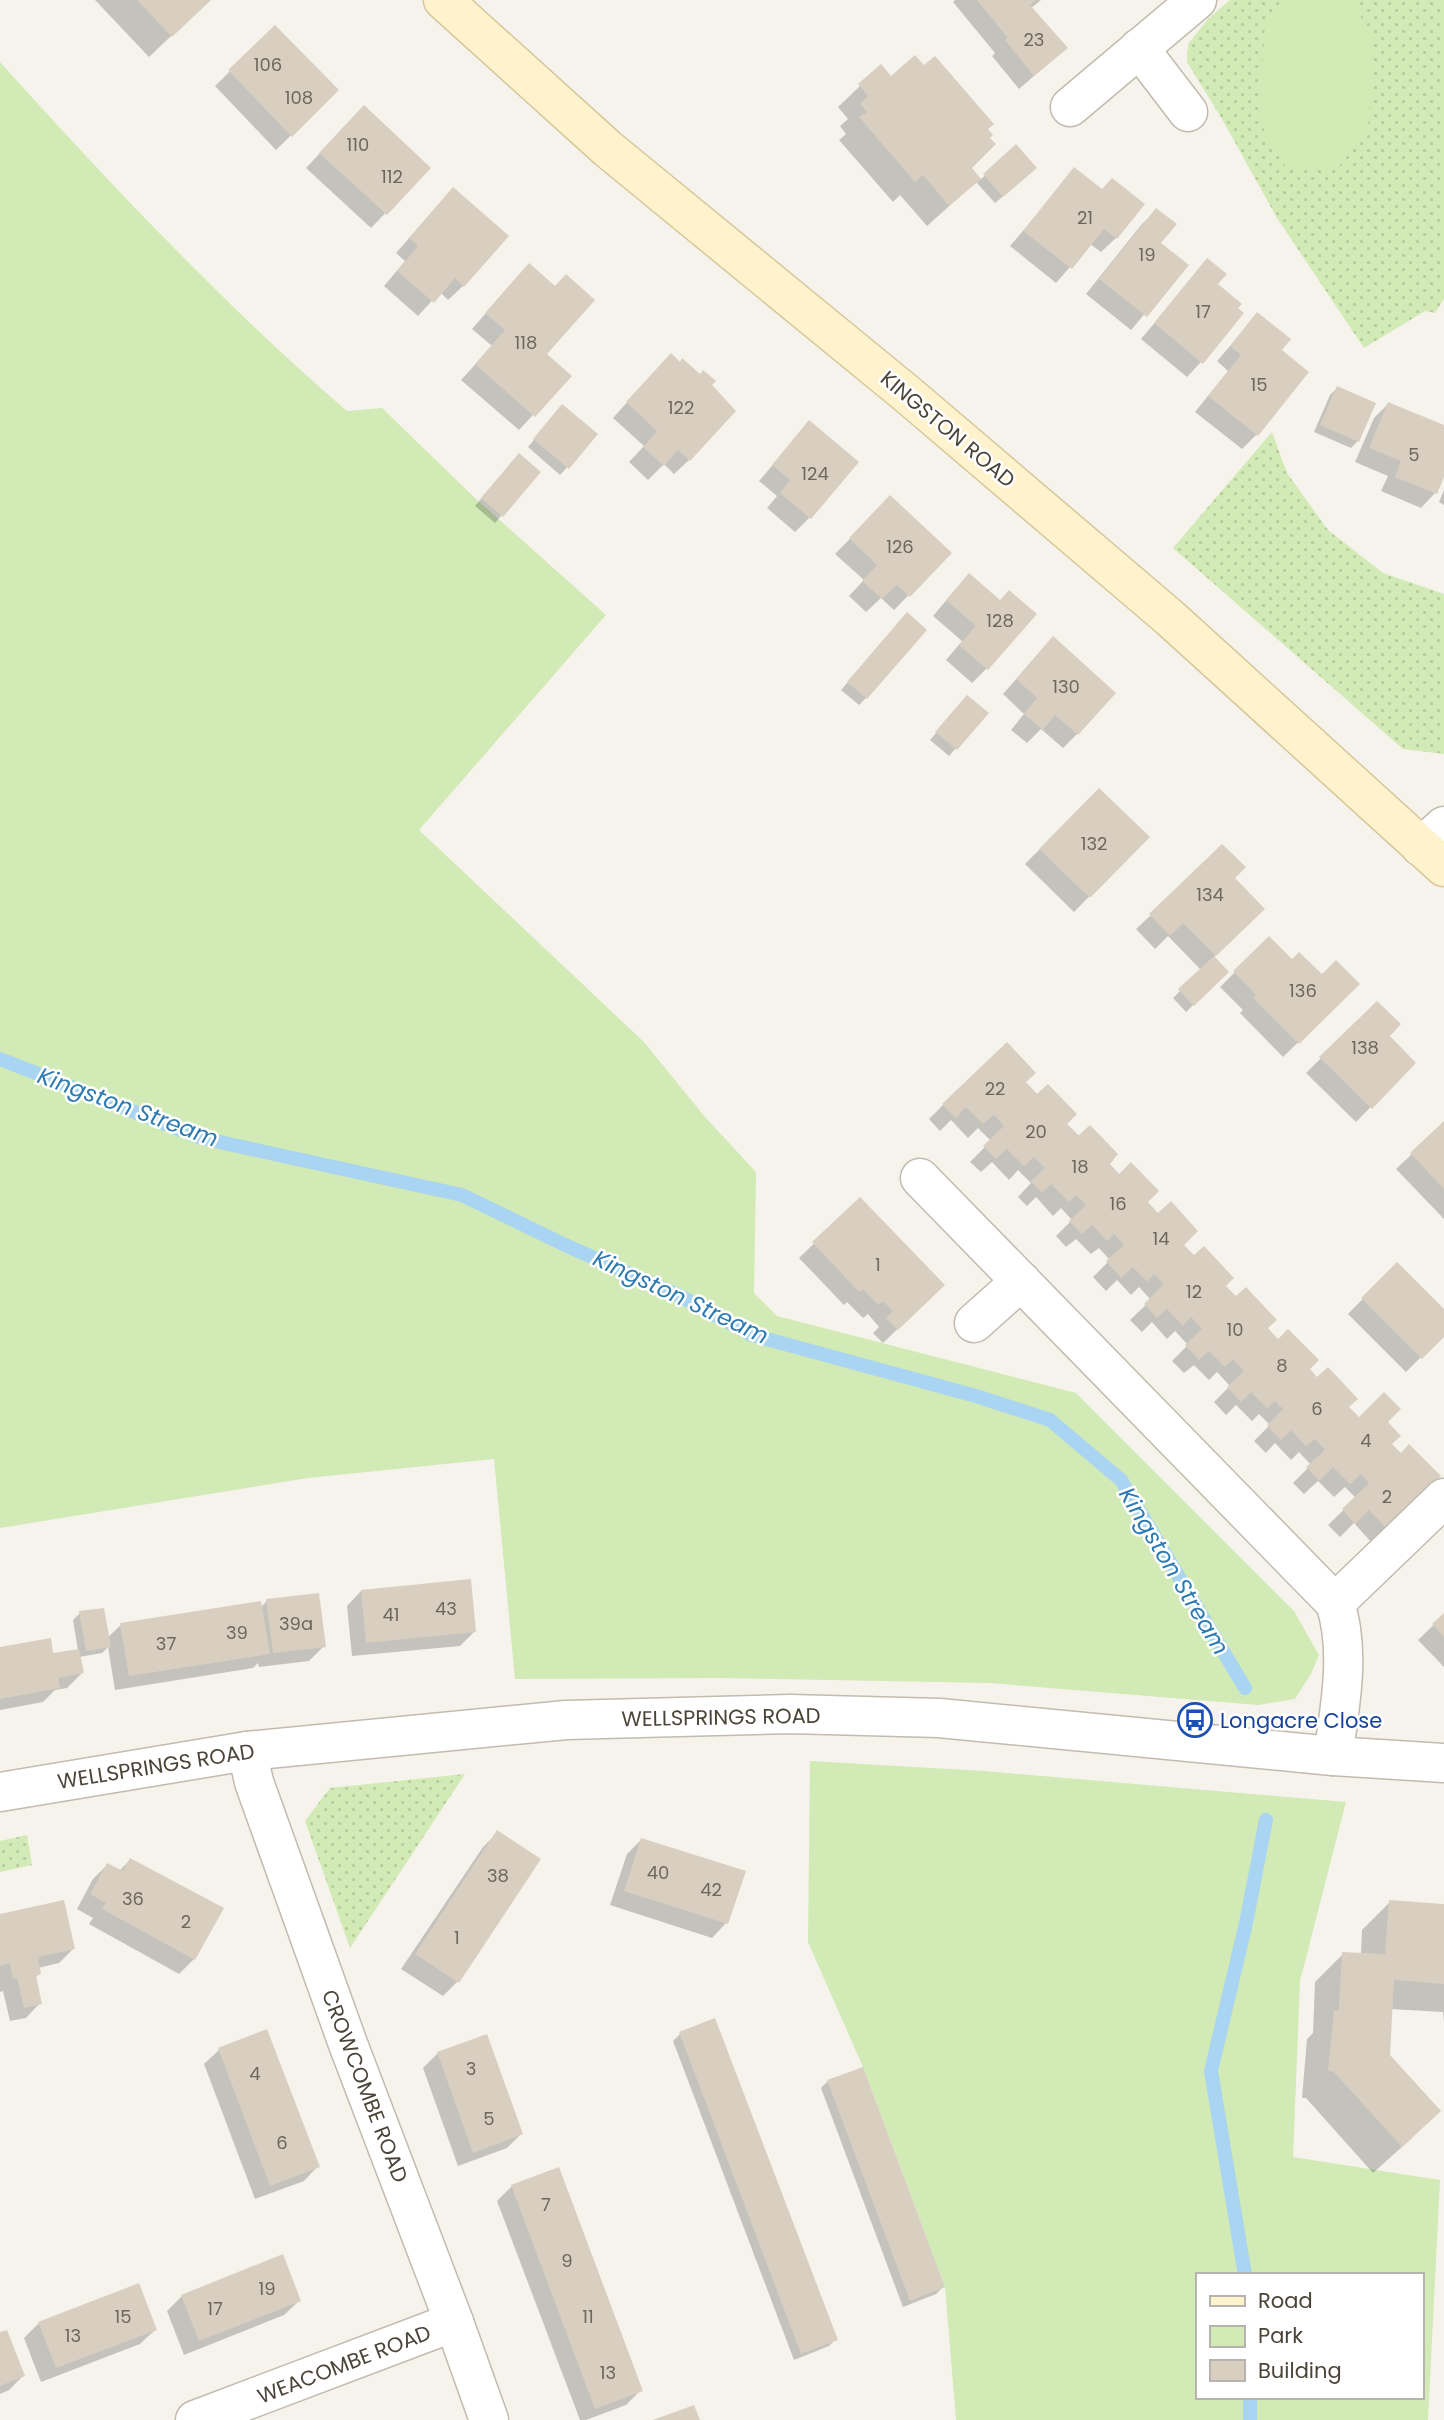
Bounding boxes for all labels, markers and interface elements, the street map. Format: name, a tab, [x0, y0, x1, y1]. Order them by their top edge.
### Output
house number: 23	[1024, 27, 1044, 52]
house number: 106	[254, 52, 282, 77]
house number: 108	[285, 85, 313, 110]
house number: 110	[347, 132, 369, 157]
house number: 112	[381, 164, 403, 189]
house number: 21	[1077, 205, 1093, 230]
house number: 19	[1138, 242, 1156, 267]
house number: 17	[1195, 299, 1211, 324]
house number: 118	[515, 330, 537, 355]
street label: KINGSTON ROAD	[874, 364, 1022, 494]
house number: 15	[1250, 372, 1268, 397]
house number: 122	[668, 395, 694, 420]
house number: 5	[1408, 442, 1420, 467]
house number: 124	[801, 461, 829, 486]
house number: 126	[886, 534, 914, 559]
house number: 128	[986, 608, 1014, 633]
house number: 130	[1052, 674, 1080, 699]
house number: 132	[1081, 831, 1107, 856]
house number: 134	[1196, 882, 1224, 907]
house number: 136	[1289, 978, 1317, 1003]
house number: 138	[1351, 1035, 1379, 1060]
water label: Kingston Stream	[33, 1059, 223, 1155]
house number: 22	[985, 1076, 1005, 1101]
house number: 20	[1025, 1119, 1047, 1144]
house number: 18	[1071, 1154, 1089, 1179]
house number: 16	[1109, 1191, 1127, 1216]
house number: 14	[1152, 1226, 1170, 1251]
water label: Kingston Stream	[588, 1242, 774, 1352]
house number: 1	[875, 1252, 881, 1277]
house number: 12	[1186, 1279, 1202, 1304]
house number: 10	[1226, 1317, 1244, 1342]
house number: 8	[1276, 1353, 1288, 1378]
house number: 6	[1311, 1396, 1323, 1421]
house number: 4	[1360, 1428, 1372, 1453]
water label: Kingston Stream	[1111, 1481, 1237, 1661]
house number: 2	[1382, 1484, 1392, 1509]
house number: 43	[435, 1596, 457, 1621]
house number: 41	[382, 1602, 400, 1627]
house number: 39a	[279, 1611, 313, 1636]
house number: 39	[226, 1620, 248, 1645]
house number: 37	[156, 1631, 176, 1656]
street label: WELLSPRINGS ROAD	[621, 1701, 821, 1733]
bus stop icon: Longacre Close	[1176, 1701, 1214, 1739]
place label: Longacre Close	[1220, 1706, 1382, 1735]
street label: WELLSPRINGS ROAD	[55, 1736, 257, 1796]
house number: 40	[647, 1860, 669, 1885]
house number: 38	[487, 1863, 509, 1888]
house number: 42	[700, 1877, 722, 1902]
house number: 36	[122, 1886, 144, 1911]
house number: 2	[181, 1909, 191, 1934]
house number: 1	[454, 1925, 460, 1950]
street label: CROWCOMBE ROAD	[315, 1985, 415, 2187]
house number: 3	[466, 2056, 476, 2081]
house number: 4	[249, 2061, 261, 2086]
house number: 5	[483, 2106, 495, 2131]
house number: 6	[276, 2130, 288, 2155]
house number: 7	[541, 2192, 551, 2217]
house number: 9	[561, 2248, 573, 2273]
legend	[1196, 2273, 1423, 2399]
house number: 19	[258, 2276, 276, 2301]
text: Road	[1258, 2286, 1313, 2315]
house number: 17	[207, 2296, 223, 2321]
house number: 15	[114, 2304, 132, 2329]
house number: 11	[582, 2304, 594, 2329]
street label: WEACOMBE ROAD	[253, 2318, 435, 2410]
text: Park	[1258, 2321, 1303, 2350]
house number: 13	[65, 2323, 81, 2348]
text: Building	[1258, 2356, 1342, 2385]
house number: 13	[600, 2360, 616, 2385]

